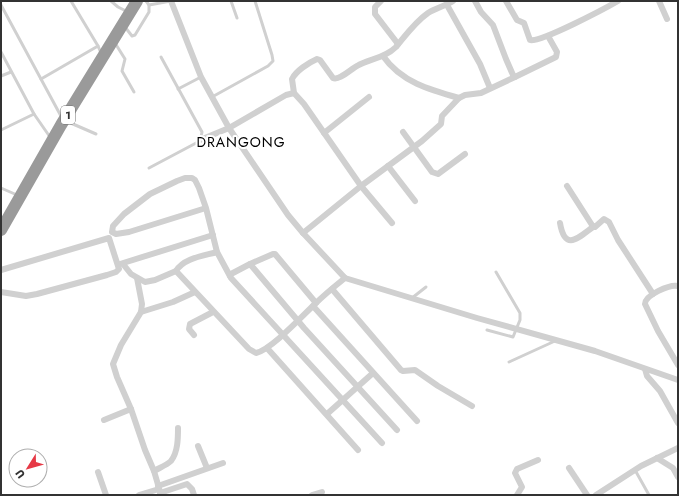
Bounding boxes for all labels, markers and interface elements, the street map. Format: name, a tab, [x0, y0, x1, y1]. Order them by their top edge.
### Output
road number: 1	[61, 106, 75, 124]
district label: DRANGONG	[196, 132, 286, 152]
north arrow	[8, 448, 48, 488]
text: U	[11, 466, 29, 482]

